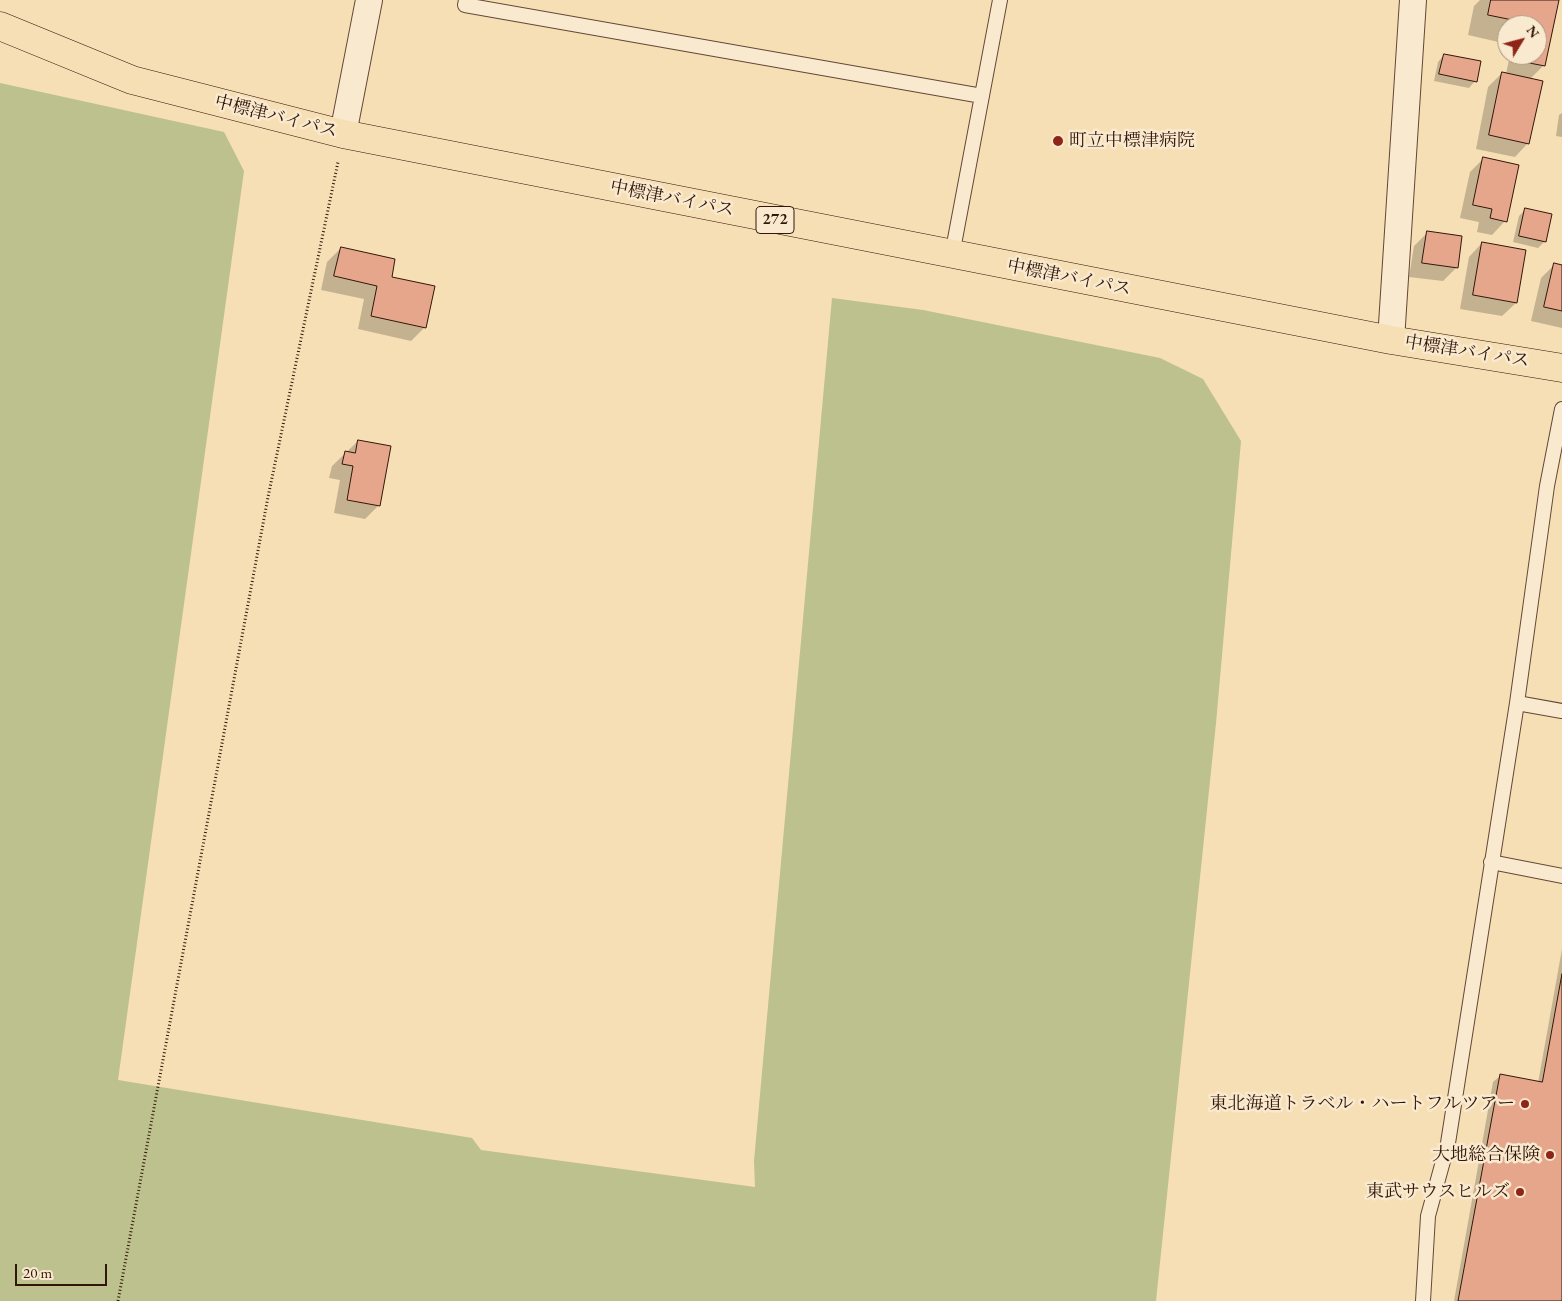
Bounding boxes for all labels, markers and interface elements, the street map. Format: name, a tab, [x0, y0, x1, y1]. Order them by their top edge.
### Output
north arrow	[1497, 15, 1547, 65]
text: N	[1523, 22, 1544, 42]
street label: 中標津バイパス	[212, 91, 340, 143]
place label: 町立中標津病院	[1069, 130, 1195, 152]
marker: 町立中標津病院	[1051, 134, 1065, 148]
street label: 中標津バイパス	[608, 176, 736, 222]
road number: 272	[756, 206, 794, 234]
street label: 中標津バイパス	[1005, 255, 1133, 301]
street label: 中標津バイパス	[1403, 331, 1531, 373]
place label: 東北海道トラベル・ハートフルツアー	[1210, 1093, 1515, 1115]
marker: 東北海道トラベル・ハートフルツアー	[1519, 1098, 1531, 1110]
place label: 大地総合保険	[1432, 1144, 1540, 1166]
marker: 大地総合保険	[1544, 1149, 1556, 1161]
place label: 東武サウスヒルズ	[1366, 1181, 1510, 1203]
marker: 東武サウスヒルズ	[1514, 1186, 1526, 1198]
scale bar	[18, 1254, 110, 1286]
text: 20 m	[23, 1263, 52, 1282]

